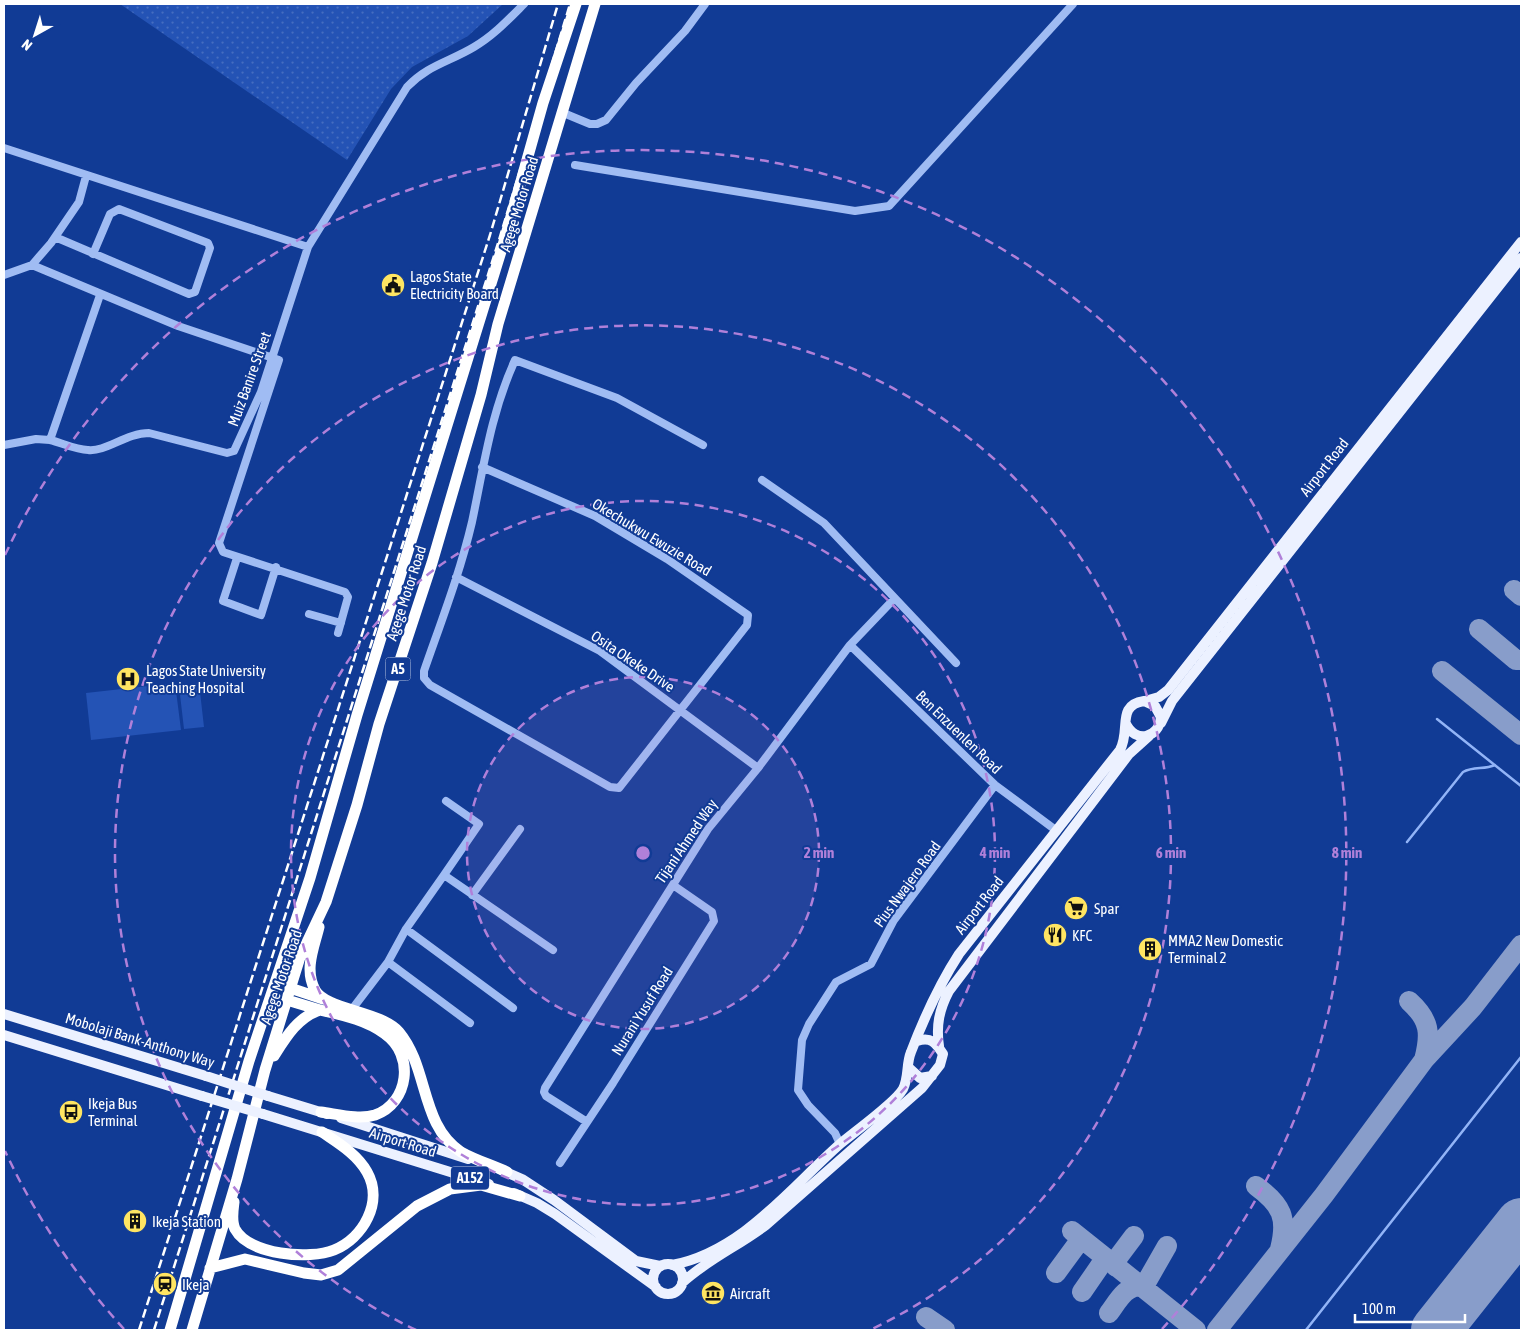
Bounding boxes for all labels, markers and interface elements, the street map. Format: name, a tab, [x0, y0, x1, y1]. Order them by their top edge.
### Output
north arrow	[10, 10, 60, 60]
text: N	[19, 36, 35, 54]
street label: Agege Motor Road	[496, 154, 542, 254]
place label: Lagos State Electricity Board	[410, 268, 499, 302]
public building icon: Lagos State Electricity Board	[380, 272, 406, 298]
street label: Muiz Banire Street	[224, 329, 274, 429]
street label: Airport Road	[1296, 435, 1352, 499]
street label: Okechukwu Ewuzie Road	[589, 495, 715, 579]
street label: Agege Motor Road	[383, 543, 429, 643]
street label: Osita Okeke Drive	[588, 627, 678, 695]
road number: A5	[386, 658, 410, 681]
place label: Lagos State University Teaching Hospital	[146, 662, 266, 696]
hospital icon: Lagos State University Teaching Hospital	[115, 666, 141, 692]
street label: Ben Enzuenlen Road	[913, 687, 1005, 777]
street label: Tijani Ahmed Way	[652, 796, 720, 886]
street label: Pius Nwajero Road	[870, 838, 944, 930]
centre of rings	[634, 844, 652, 862]
text: 2 min	[804, 844, 834, 861]
text: 4 min	[979, 844, 1010, 861]
text: 6 min	[1156, 844, 1186, 861]
text: 8 min	[1332, 844, 1362, 861]
street label: Airport Road	[951, 873, 1007, 937]
supermarket icon: Spar	[1063, 895, 1089, 921]
place label: Spar	[1094, 900, 1119, 917]
restaurant icon: KFC	[1042, 922, 1068, 948]
place label: KFC	[1072, 927, 1092, 944]
street label: Agege Motor Road	[257, 928, 305, 1026]
place label: MMA2 New Domestic Terminal 2	[1168, 932, 1283, 966]
building icon: MMA2 New Domestic Terminal 2	[1137, 936, 1163, 962]
street label: Nurani Yusuf Road	[608, 964, 676, 1058]
street label: Mobolaji Bank-Anthony Way	[63, 1009, 217, 1071]
place label: Ikeja Bus Terminal	[88, 1095, 137, 1129]
bus stop icon: Ikeja Bus Terminal	[58, 1099, 84, 1125]
street label: Airport Road	[368, 1124, 438, 1160]
road number: A152	[451, 1166, 489, 1190]
building icon: Ikeja Station	[122, 1208, 148, 1234]
place label: Ikeja Station	[152, 1213, 221, 1230]
station icon: Ikeja	[152, 1271, 178, 1297]
place label: Ikeja	[182, 1276, 209, 1293]
museum icon: Aircraft	[700, 1280, 726, 1306]
place label: Aircraft	[730, 1285, 770, 1302]
scale bar	[1355, 1292, 1465, 1324]
text: 100 m	[1362, 1300, 1396, 1317]

